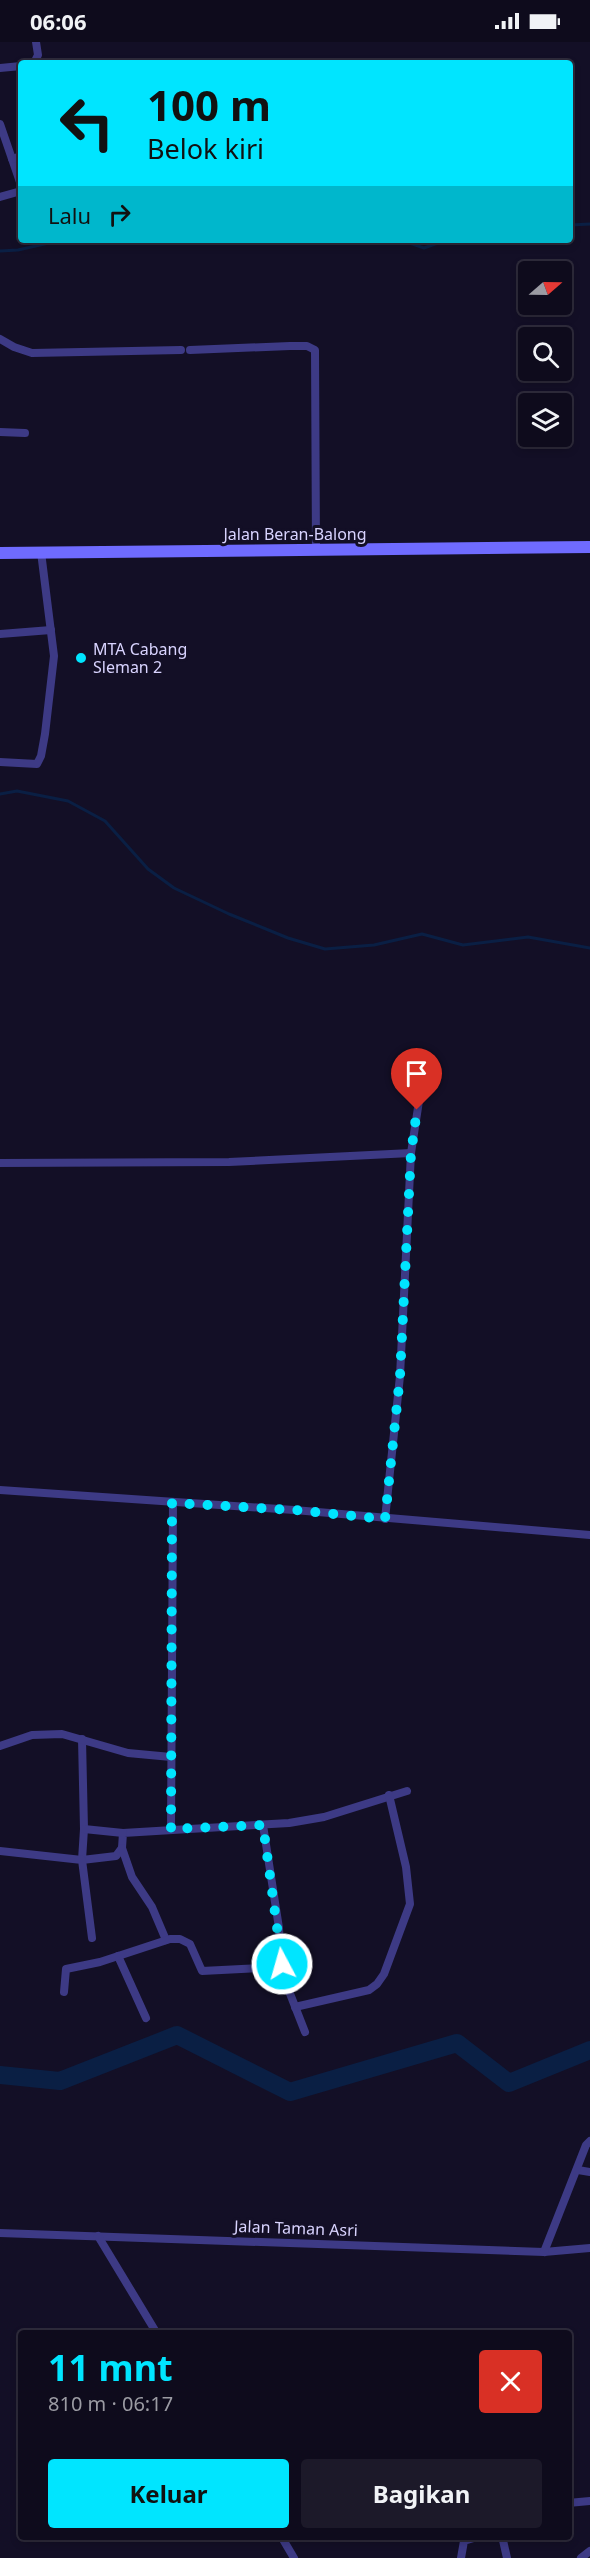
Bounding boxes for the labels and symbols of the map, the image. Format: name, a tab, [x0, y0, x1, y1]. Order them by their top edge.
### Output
north arrow	[518, 261, 572, 315]
street label: Jalan Beran-Balong	[221, 523, 367, 545]
place label: MTA Cabang Sleman 2	[93, 638, 187, 678]
marker: MTA Cabang Sleman 2	[74, 651, 88, 665]
pin	[391, 1048, 442, 1110]
position arrow	[250, 1932, 314, 1996]
street label: Jalan Taman Asri	[232, 2215, 358, 2241]

